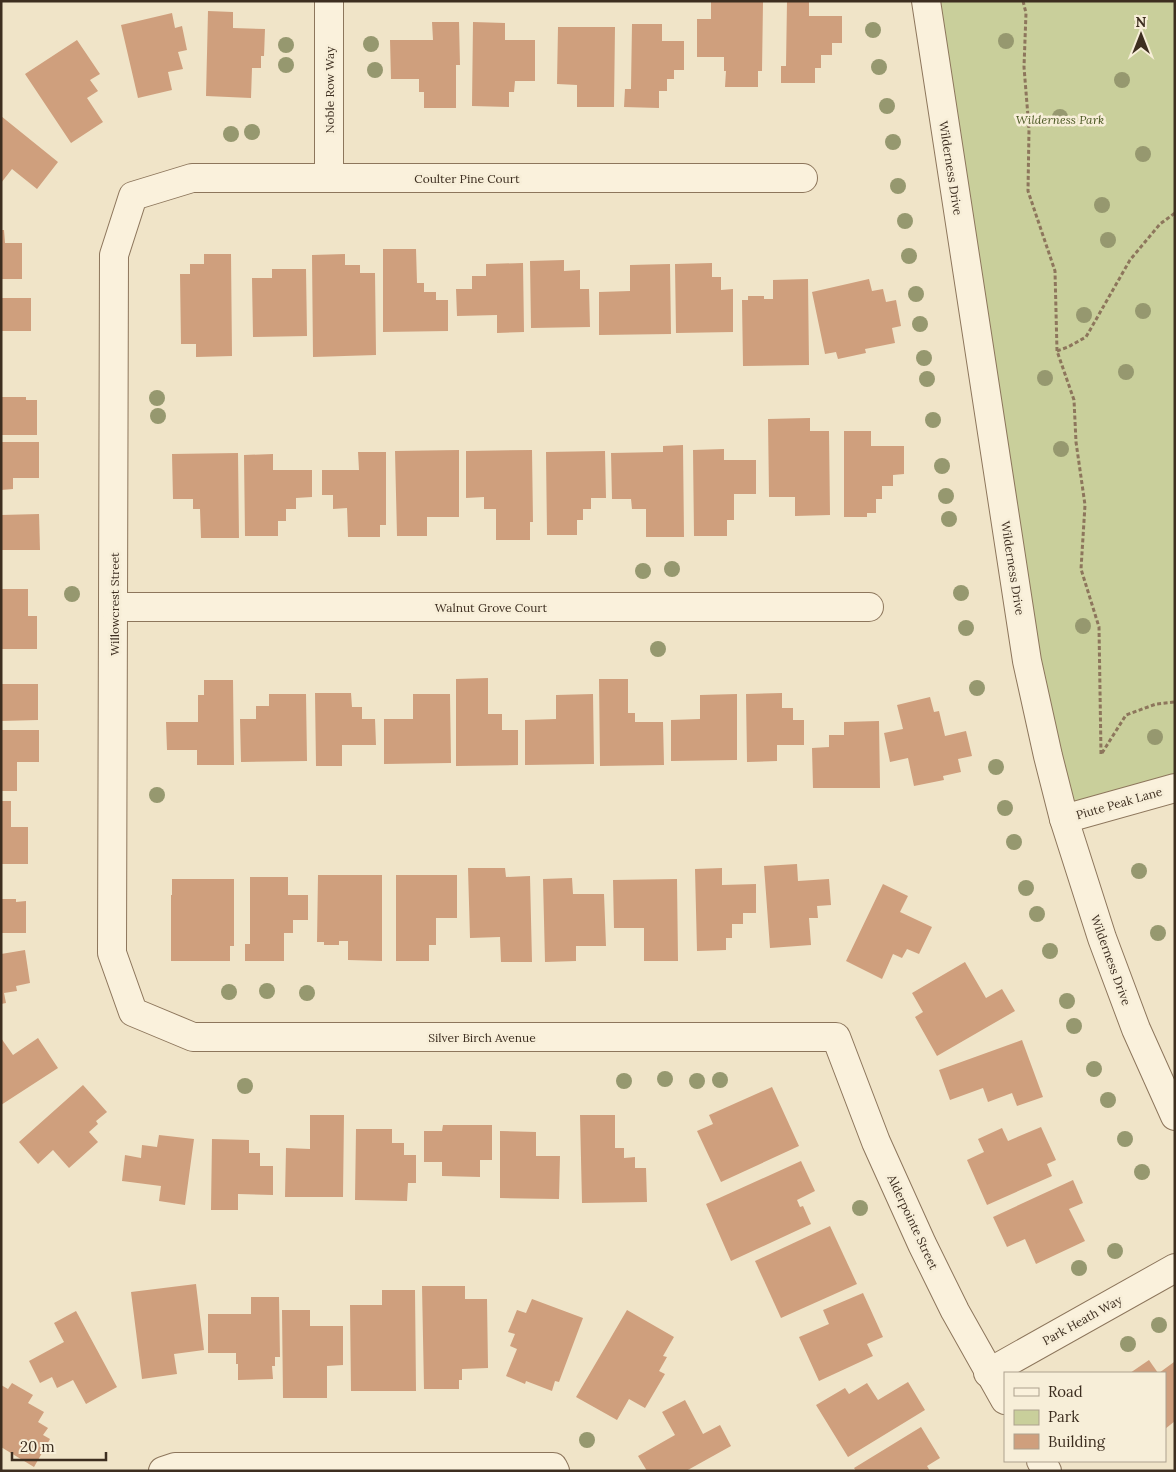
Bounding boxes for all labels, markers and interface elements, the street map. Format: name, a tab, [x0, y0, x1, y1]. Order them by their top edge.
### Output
north arrow	[1116, 10, 1166, 60]
text: N	[1136, 13, 1147, 31]
street label: Noble Row Way	[322, 46, 337, 133]
park label: Wilderness Park	[1016, 112, 1104, 127]
street label: Wilderness Drive	[936, 120, 966, 217]
street label: Coulter Pine Court	[414, 171, 520, 186]
street label: Wilderness Drive	[998, 520, 1028, 617]
street label: Willowcrest Street	[107, 552, 122, 656]
street label: Walnut Grove Court	[435, 600, 548, 615]
street label: Piute Peak Lane	[1074, 783, 1164, 822]
street label: Wilderness Drive	[1088, 913, 1135, 1008]
street label: Silver Birch Avenue	[428, 1030, 536, 1045]
street label: Alderpointe Street	[884, 1171, 942, 1272]
street label: Park Heath Way	[1040, 1292, 1125, 1348]
legend	[1004, 1372, 1166, 1462]
text: Road	[1048, 1382, 1083, 1401]
text: Park	[1048, 1407, 1079, 1426]
scale bar	[12, 1430, 106, 1462]
text: Building	[1048, 1432, 1106, 1451]
text: 20 m	[20, 1437, 55, 1456]

